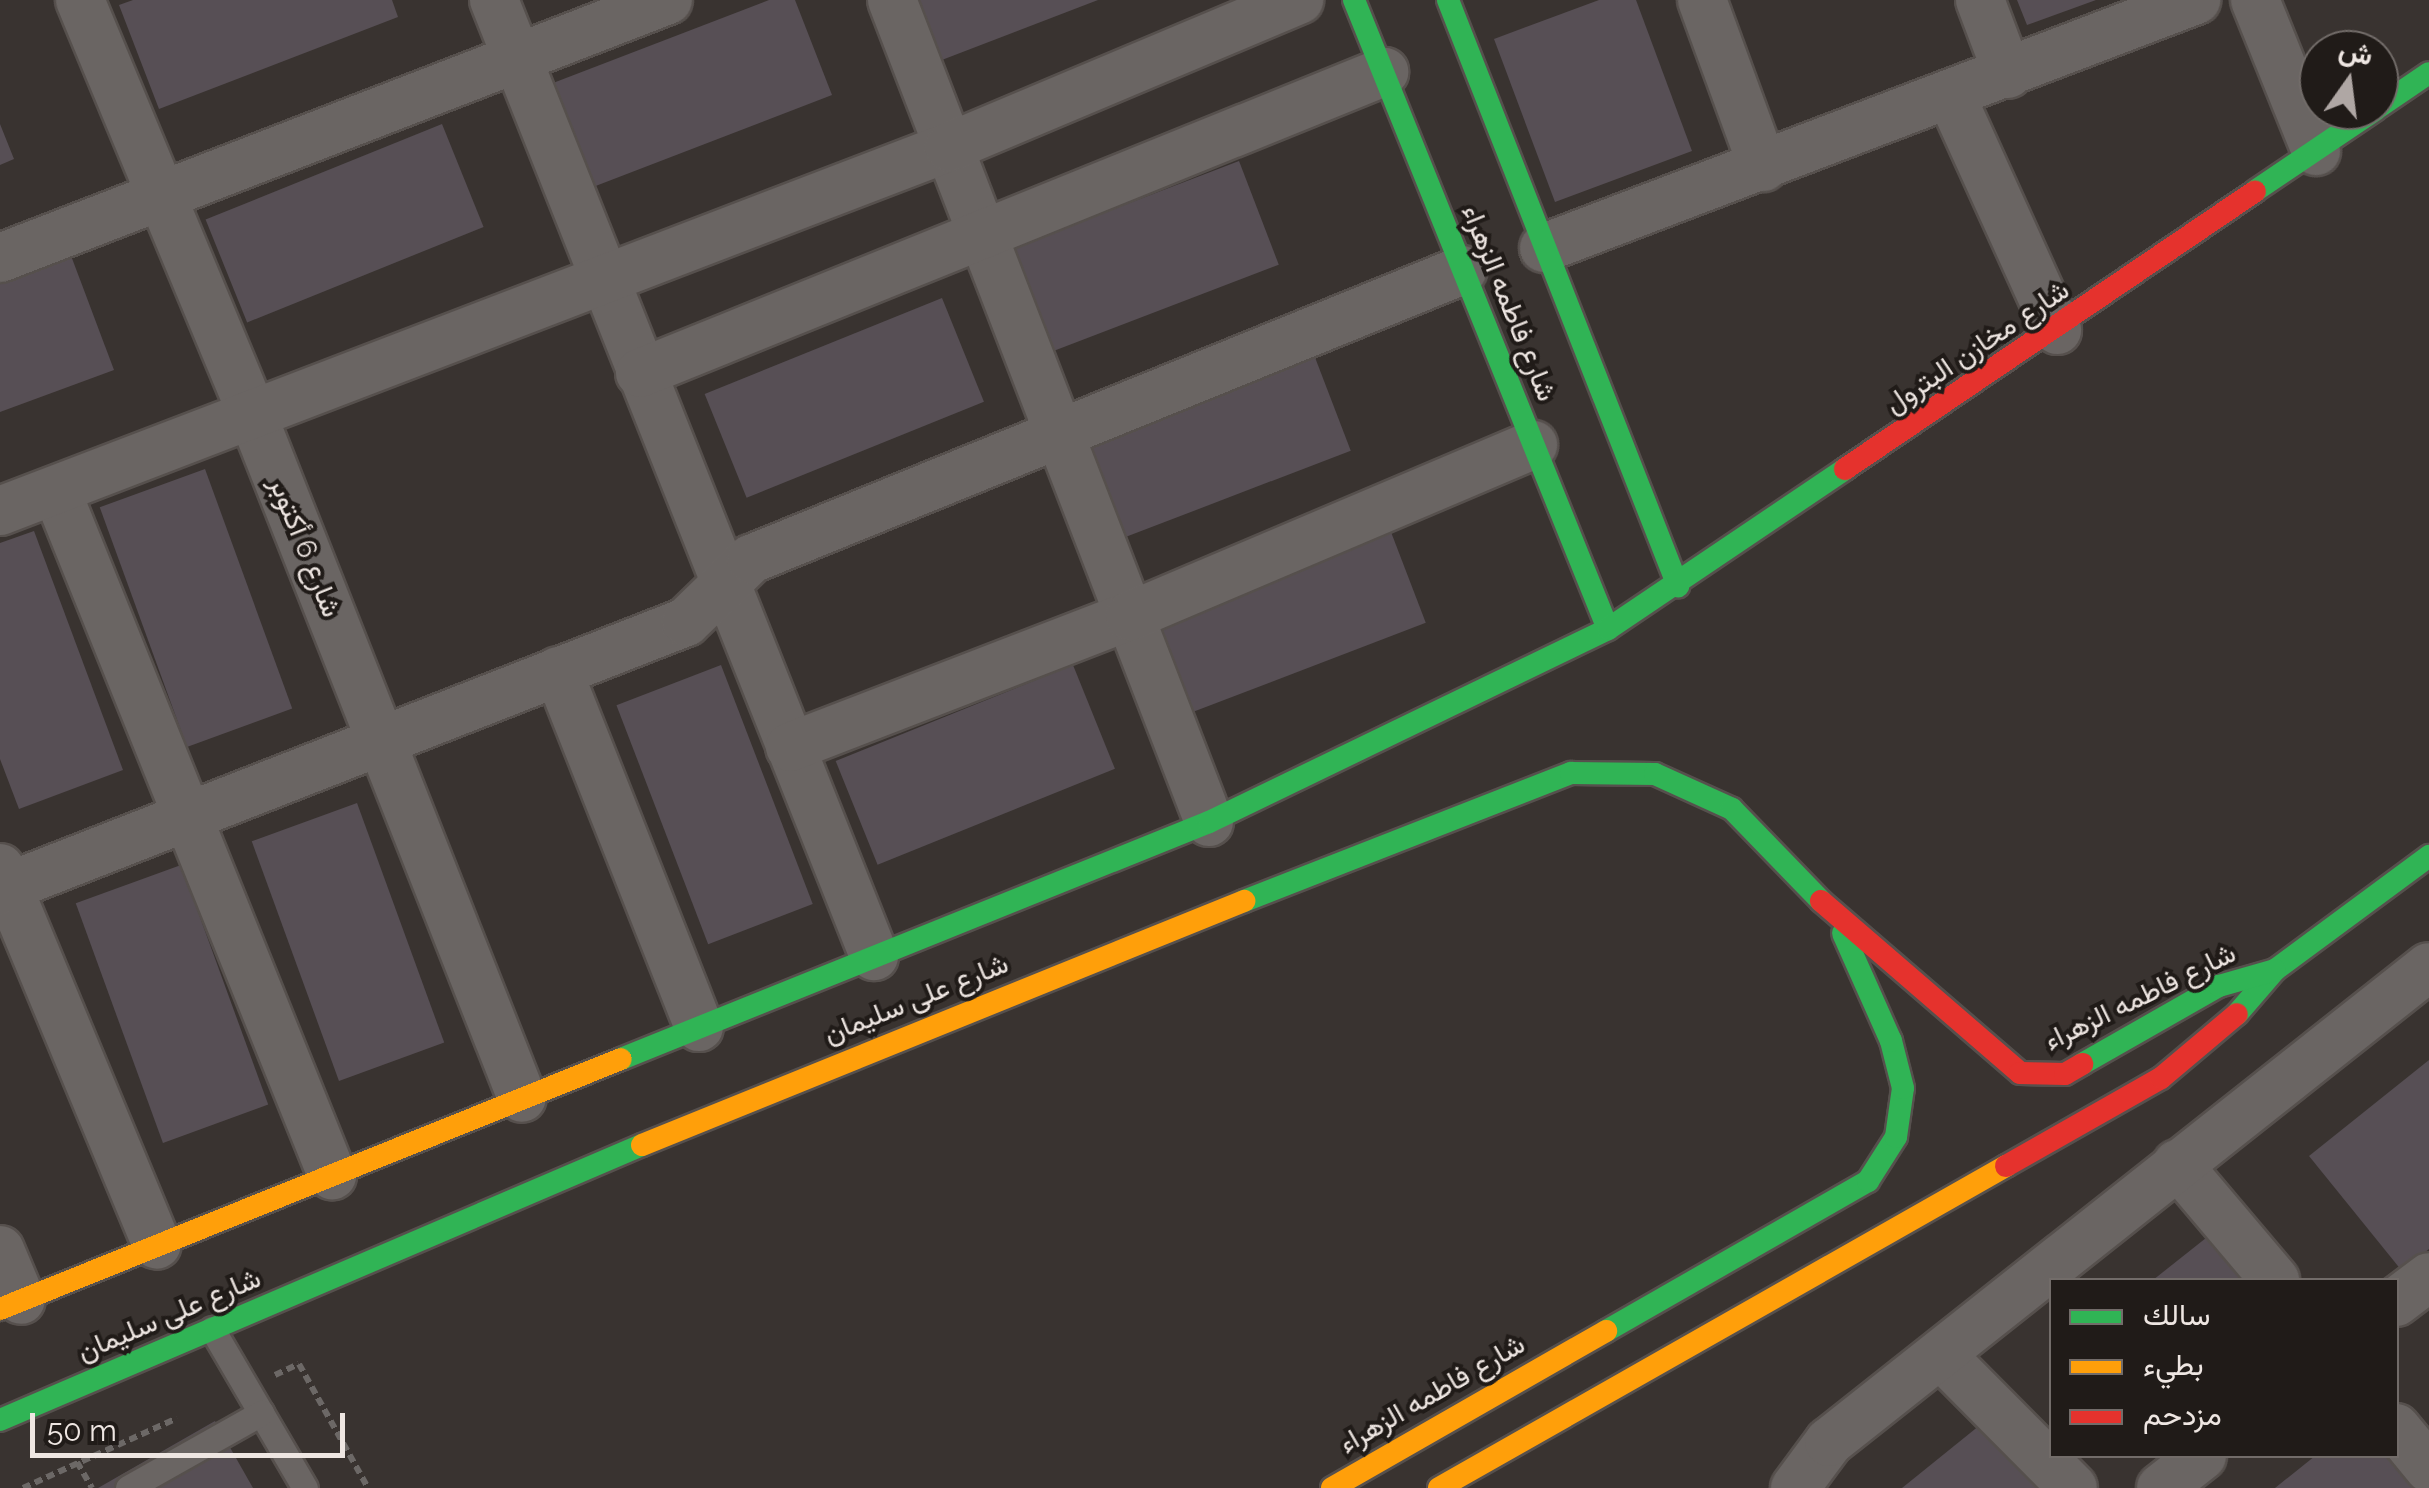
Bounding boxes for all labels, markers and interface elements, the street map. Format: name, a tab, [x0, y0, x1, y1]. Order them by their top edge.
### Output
north arrow	[2299, 30, 2399, 130]
text: ش	[2336, 32, 2376, 72]
street label: شارع فاطمه الزهراء	[1454, 200, 1564, 406]
street label: شارع مخازن البترول	[1879, 273, 2075, 421]
street label: شارع 6 أكتوبر	[262, 472, 348, 622]
street label: شارع فاطمه الزهراء	[2039, 936, 2241, 1058]
street label: شارع على سليمان	[819, 947, 1013, 1051]
street label: شارع على سليمان	[72, 1261, 266, 1369]
legend	[2049, 1278, 2399, 1458]
text: سالك	[2143, 1297, 2210, 1332]
street label: شارع فاطمه الزهراء	[1333, 1327, 1531, 1461]
text: بطيء	[2143, 1347, 2204, 1382]
scale bar	[35, 1393, 350, 1455]
text: مزدحم	[2143, 1397, 2222, 1432]
text: 50 m	[47, 1413, 117, 1448]

